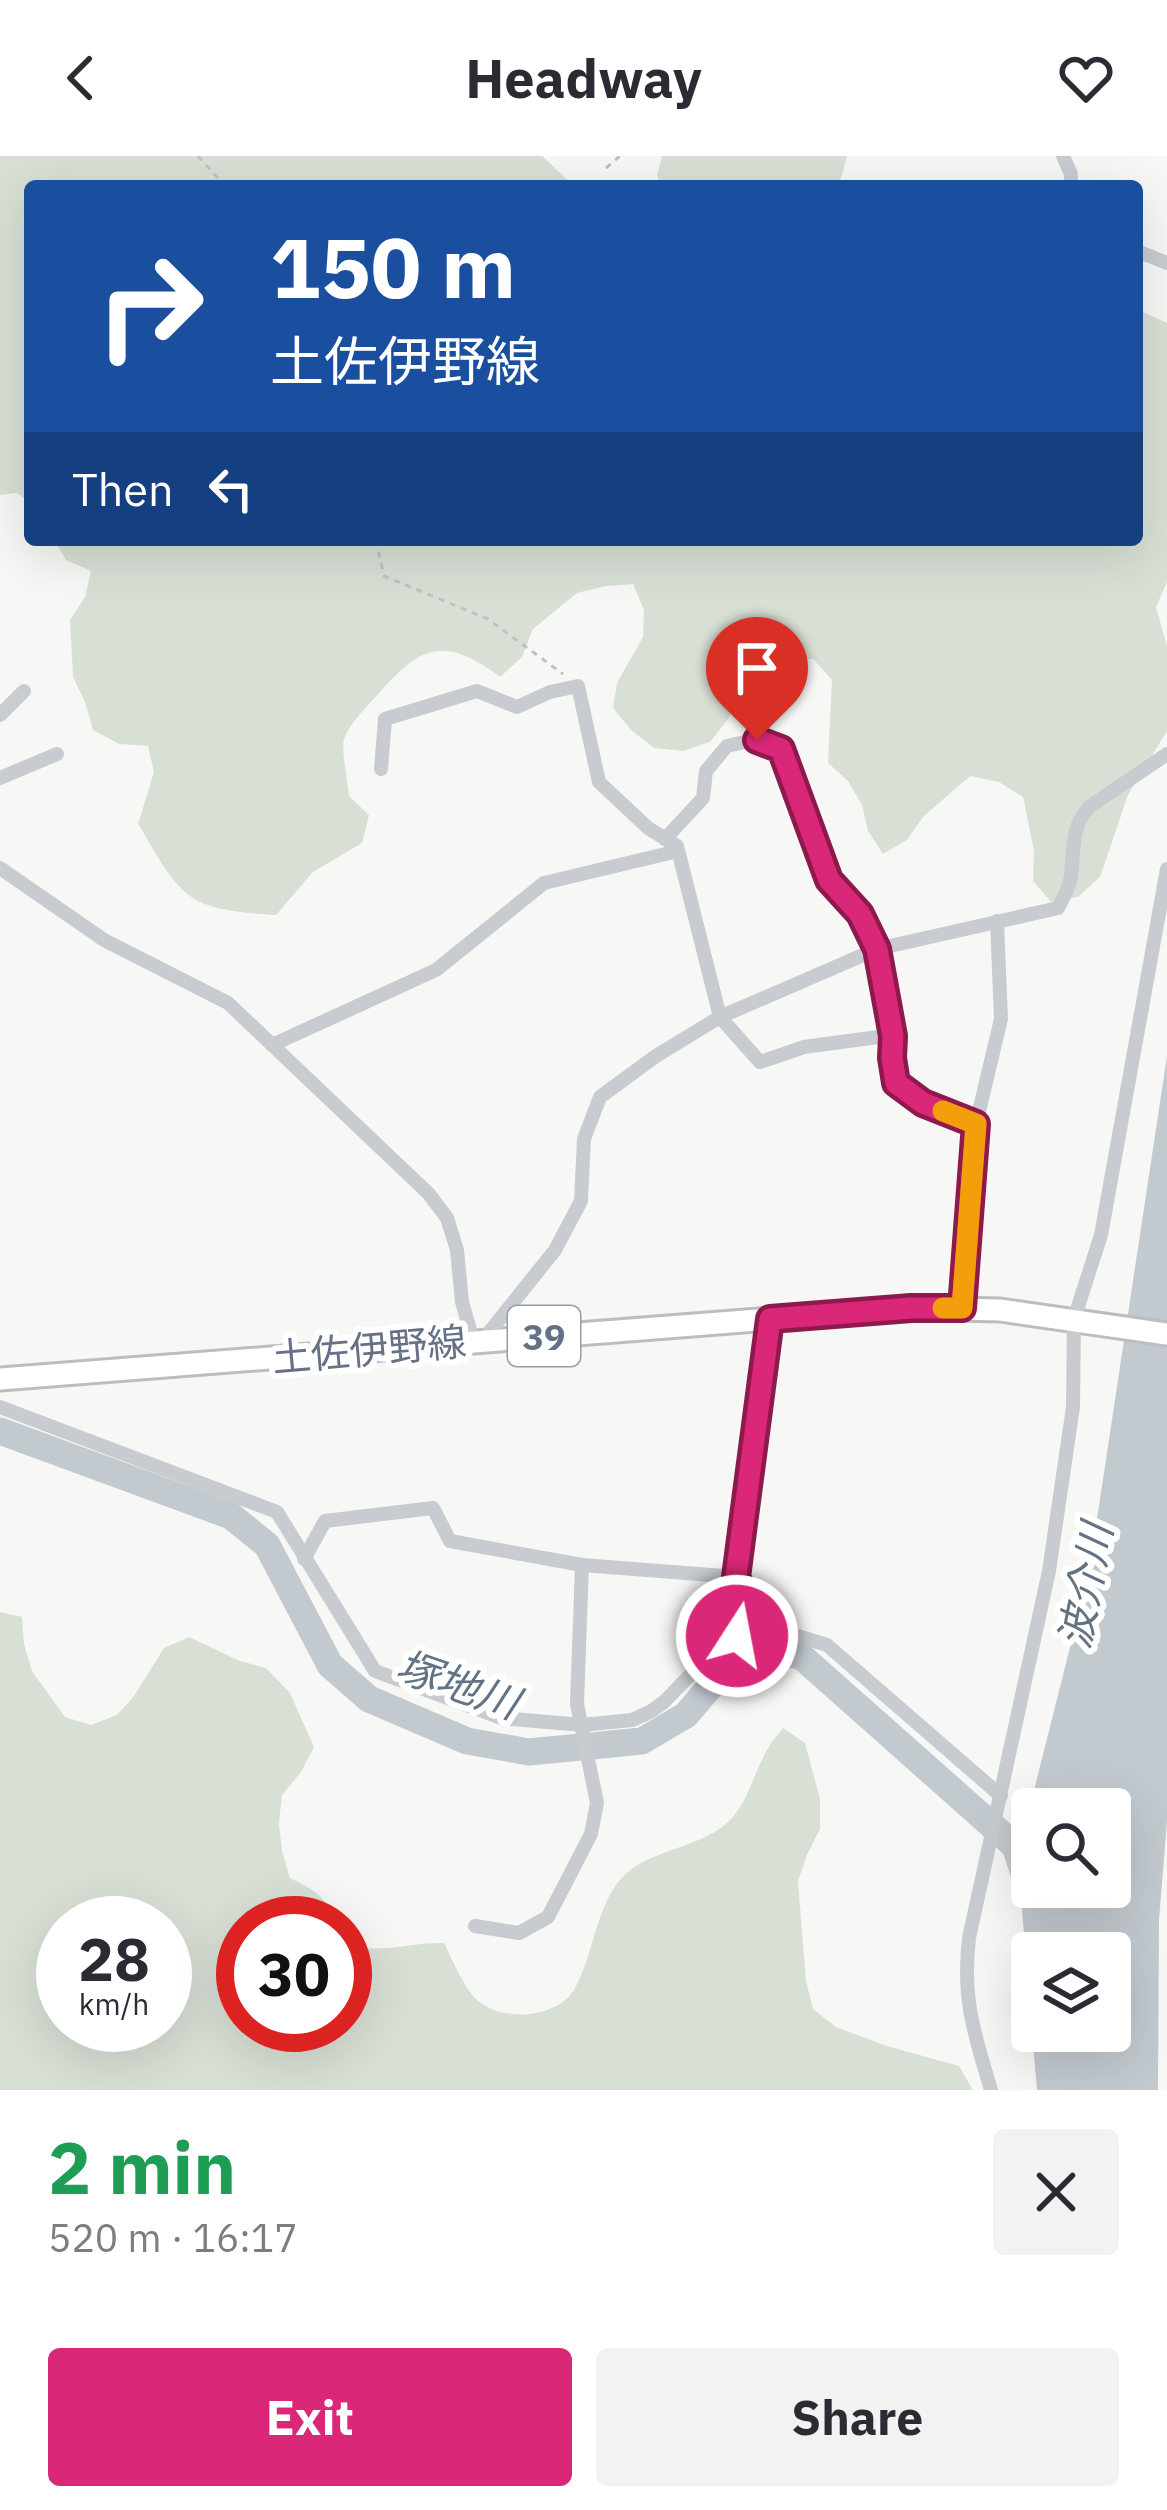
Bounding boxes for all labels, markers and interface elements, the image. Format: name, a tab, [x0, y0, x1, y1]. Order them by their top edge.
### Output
text: Headway	[465, 43, 702, 113]
icon: back	[48, 45, 114, 111]
icon: heart	[1053, 45, 1119, 111]
text: 150 m	[270, 212, 516, 321]
icon: right	[72, 228, 228, 384]
text: 土佐伊野線	[270, 326, 540, 396]
icon: left	[198, 456, 264, 522]
text: Then	[72, 460, 174, 518]
pin	[706, 617, 808, 740]
icon: arrive	[724, 635, 790, 701]
road number: 39	[508, 1306, 580, 1366]
street label: 土佐伊野線	[270, 1315, 468, 1383]
water label: 波介川	[1046, 1515, 1125, 1653]
position arrow	[674, 1573, 800, 1699]
water label: 塚地川	[389, 1637, 530, 1732]
map controls	[1011, 1788, 1131, 2052]
button: search	[1011, 1788, 1131, 1908]
speed limit sign: 30	[216, 1896, 372, 2052]
text: 28	[78, 1919, 150, 1998]
button: layers	[1011, 1932, 1131, 2052]
text: km/h	[79, 1984, 149, 2023]
text: 2 min	[48, 2120, 236, 2214]
button: close	[993, 2129, 1119, 2255]
text: 520 m · 16:17	[48, 2212, 298, 2263]
button: Exit	[48, 2348, 572, 2486]
button: Share	[596, 2348, 1119, 2486]

